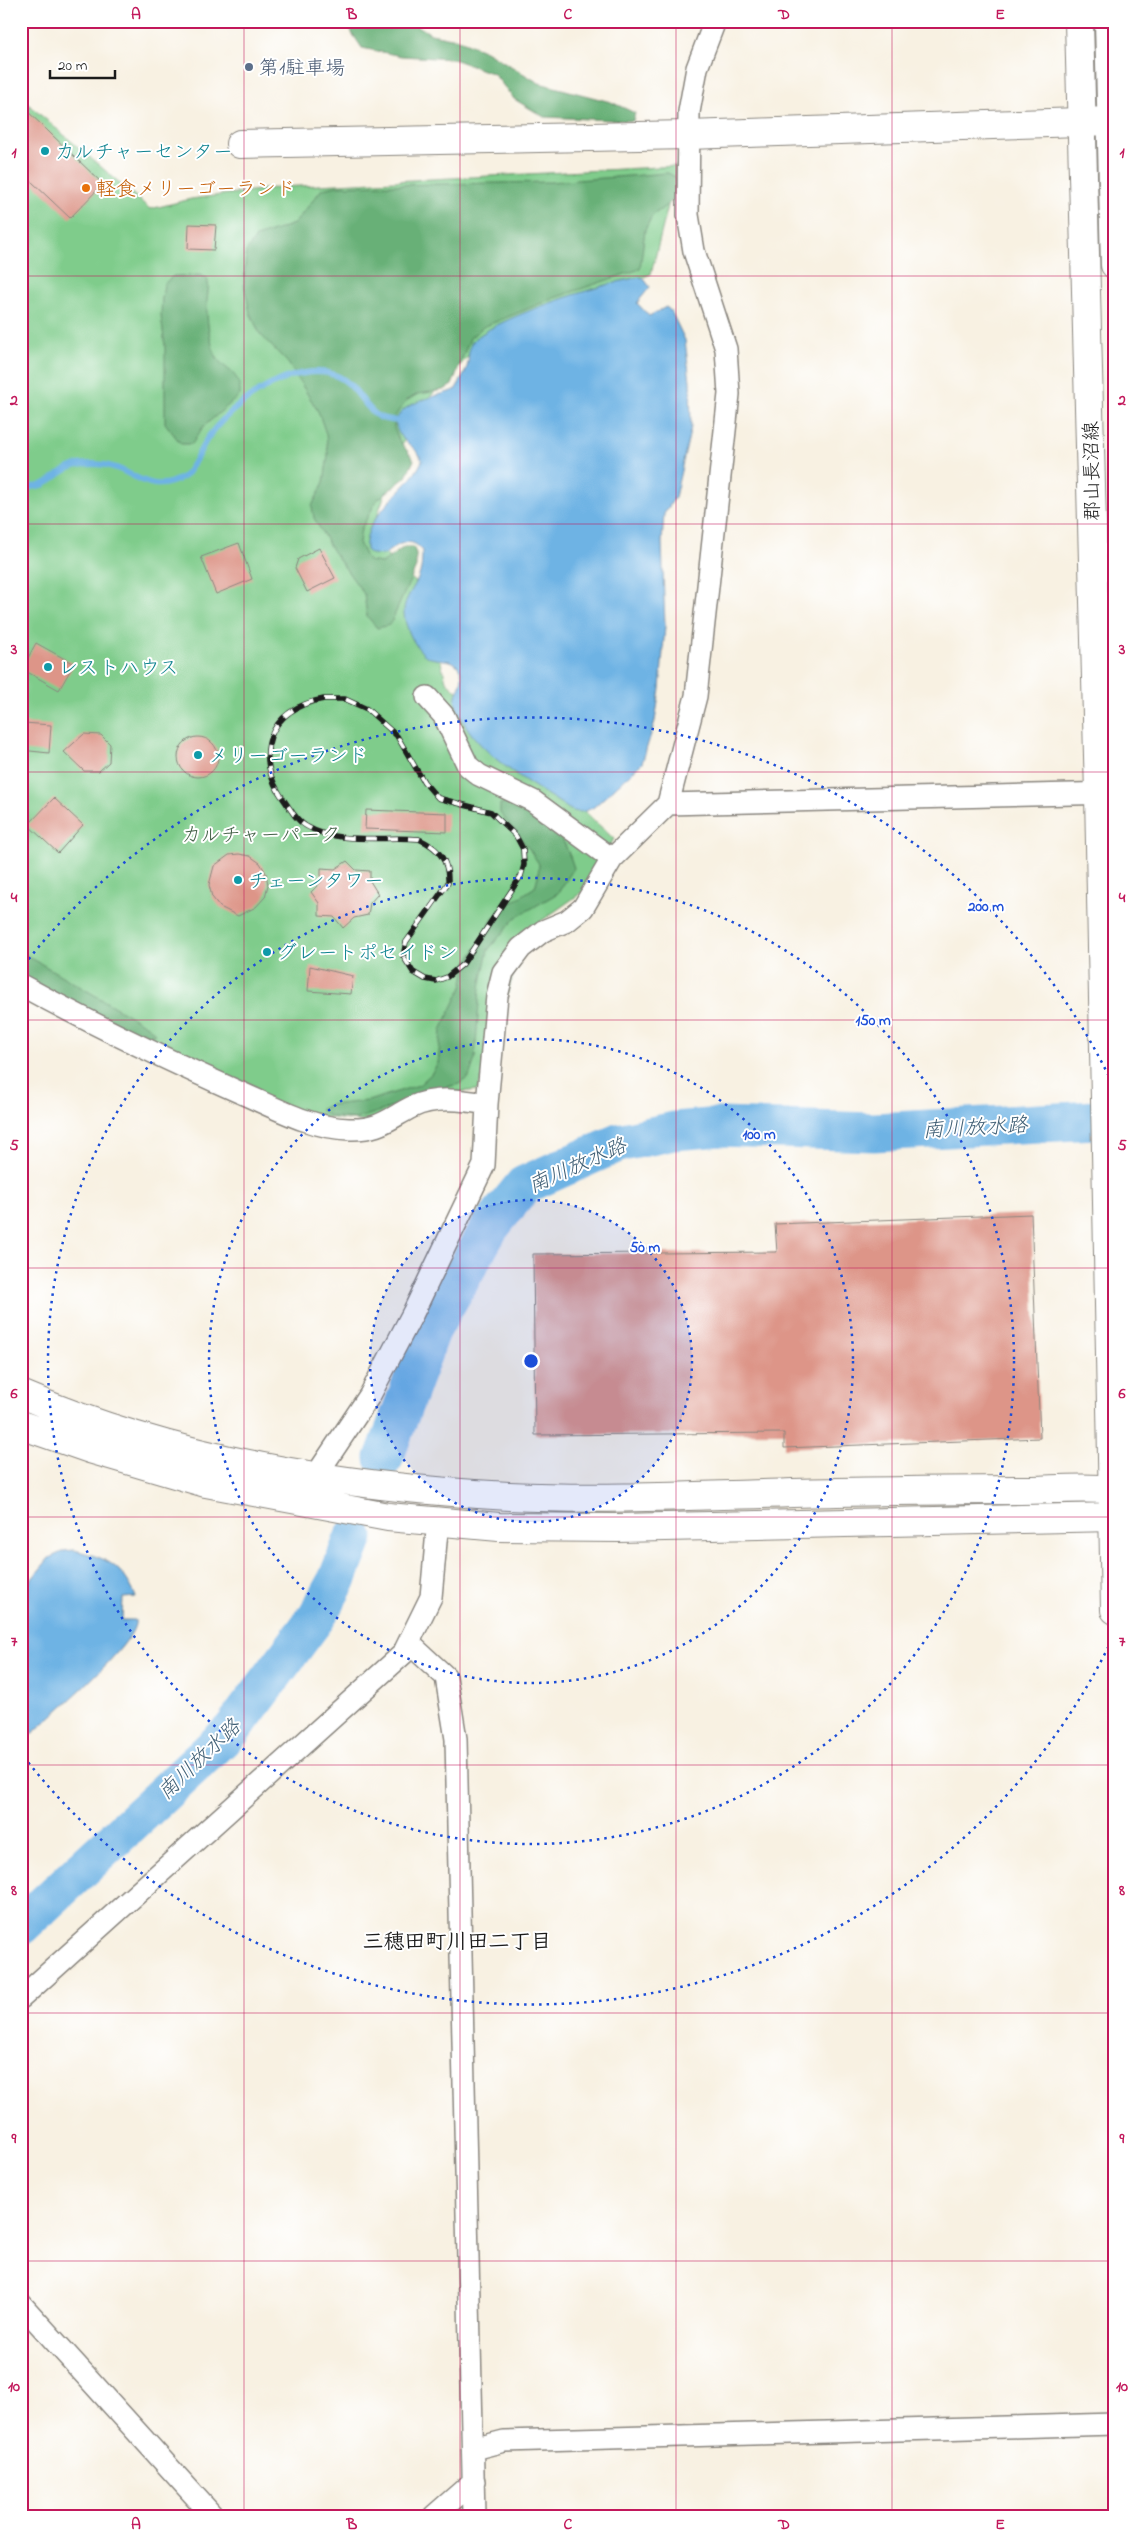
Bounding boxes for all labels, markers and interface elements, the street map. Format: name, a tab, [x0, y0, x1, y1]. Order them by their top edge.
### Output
text: A	[131, 3, 141, 27]
text: B	[346, 3, 358, 27]
text: C	[564, 3, 573, 27]
text: D	[777, 3, 790, 27]
text: E	[995, 3, 1005, 27]
scale bar	[50, 48, 115, 80]
text: 20 m	[58, 55, 88, 77]
place label: 第1駐車場	[259, 55, 345, 84]
marker: 第1駐車場	[243, 61, 255, 73]
place label: カルチャーセンター	[55, 139, 233, 168]
text: 1	[11, 141, 17, 165]
text: 1	[1119, 141, 1125, 165]
marker: カルチャーセンター	[39, 145, 51, 157]
place label: 軽食メリーゴーランド	[96, 176, 296, 205]
marker: 軽食メリーゴーランド	[80, 182, 92, 194]
text: 2	[9, 389, 18, 413]
text: 2	[1117, 389, 1126, 413]
street label: 郡山長沼線	[1078, 421, 1109, 521]
text: 3	[10, 638, 18, 662]
text: 3	[1118, 638, 1126, 662]
place label: レストハウス	[58, 655, 178, 684]
marker: レストハウス	[42, 661, 54, 673]
place label: メリーゴーランド	[208, 743, 368, 772]
marker: メリーゴーランド	[192, 749, 204, 761]
park label: カルチャーパーク	[182, 822, 340, 851]
place label: チェーンタワー	[248, 868, 384, 897]
marker: チェーンタワー	[232, 874, 244, 886]
text: 4	[10, 886, 18, 910]
text: 4	[1118, 886, 1126, 910]
text: 200 m	[967, 896, 1004, 918]
place label: グレートポセイドン	[277, 940, 458, 969]
marker: グレートポセイドン	[261, 946, 273, 958]
text: 150 m	[855, 1010, 891, 1032]
water label: 南川放水路	[922, 1111, 1029, 1147]
text: 100 m	[742, 1124, 776, 1146]
water label: 南川放水路	[524, 1131, 633, 1202]
text: 5	[9, 1134, 19, 1158]
text: 5	[1117, 1134, 1127, 1158]
text: 50 m	[630, 1237, 661, 1259]
centre of rings	[522, 1352, 540, 1370]
text: 6	[9, 1382, 18, 1406]
text: 6	[1117, 1382, 1126, 1406]
text: 7	[11, 1630, 18, 1654]
text: 7	[1119, 1630, 1126, 1654]
water label: 南川放水路	[152, 1712, 249, 1808]
text: 8	[10, 1879, 17, 1903]
text: 8	[1118, 1879, 1125, 1903]
district label: 三穂田町川田二丁目	[363, 1928, 552, 1958]
text: 9	[11, 2127, 17, 2151]
text: 9	[1119, 2127, 1125, 2151]
text: 10	[8, 2375, 20, 2399]
text: 10	[1116, 2375, 1128, 2399]
text: A	[131, 2513, 141, 2537]
text: B	[346, 2513, 358, 2537]
text: C	[564, 2513, 573, 2537]
text: D	[777, 2513, 790, 2537]
text: E	[995, 2513, 1005, 2537]

